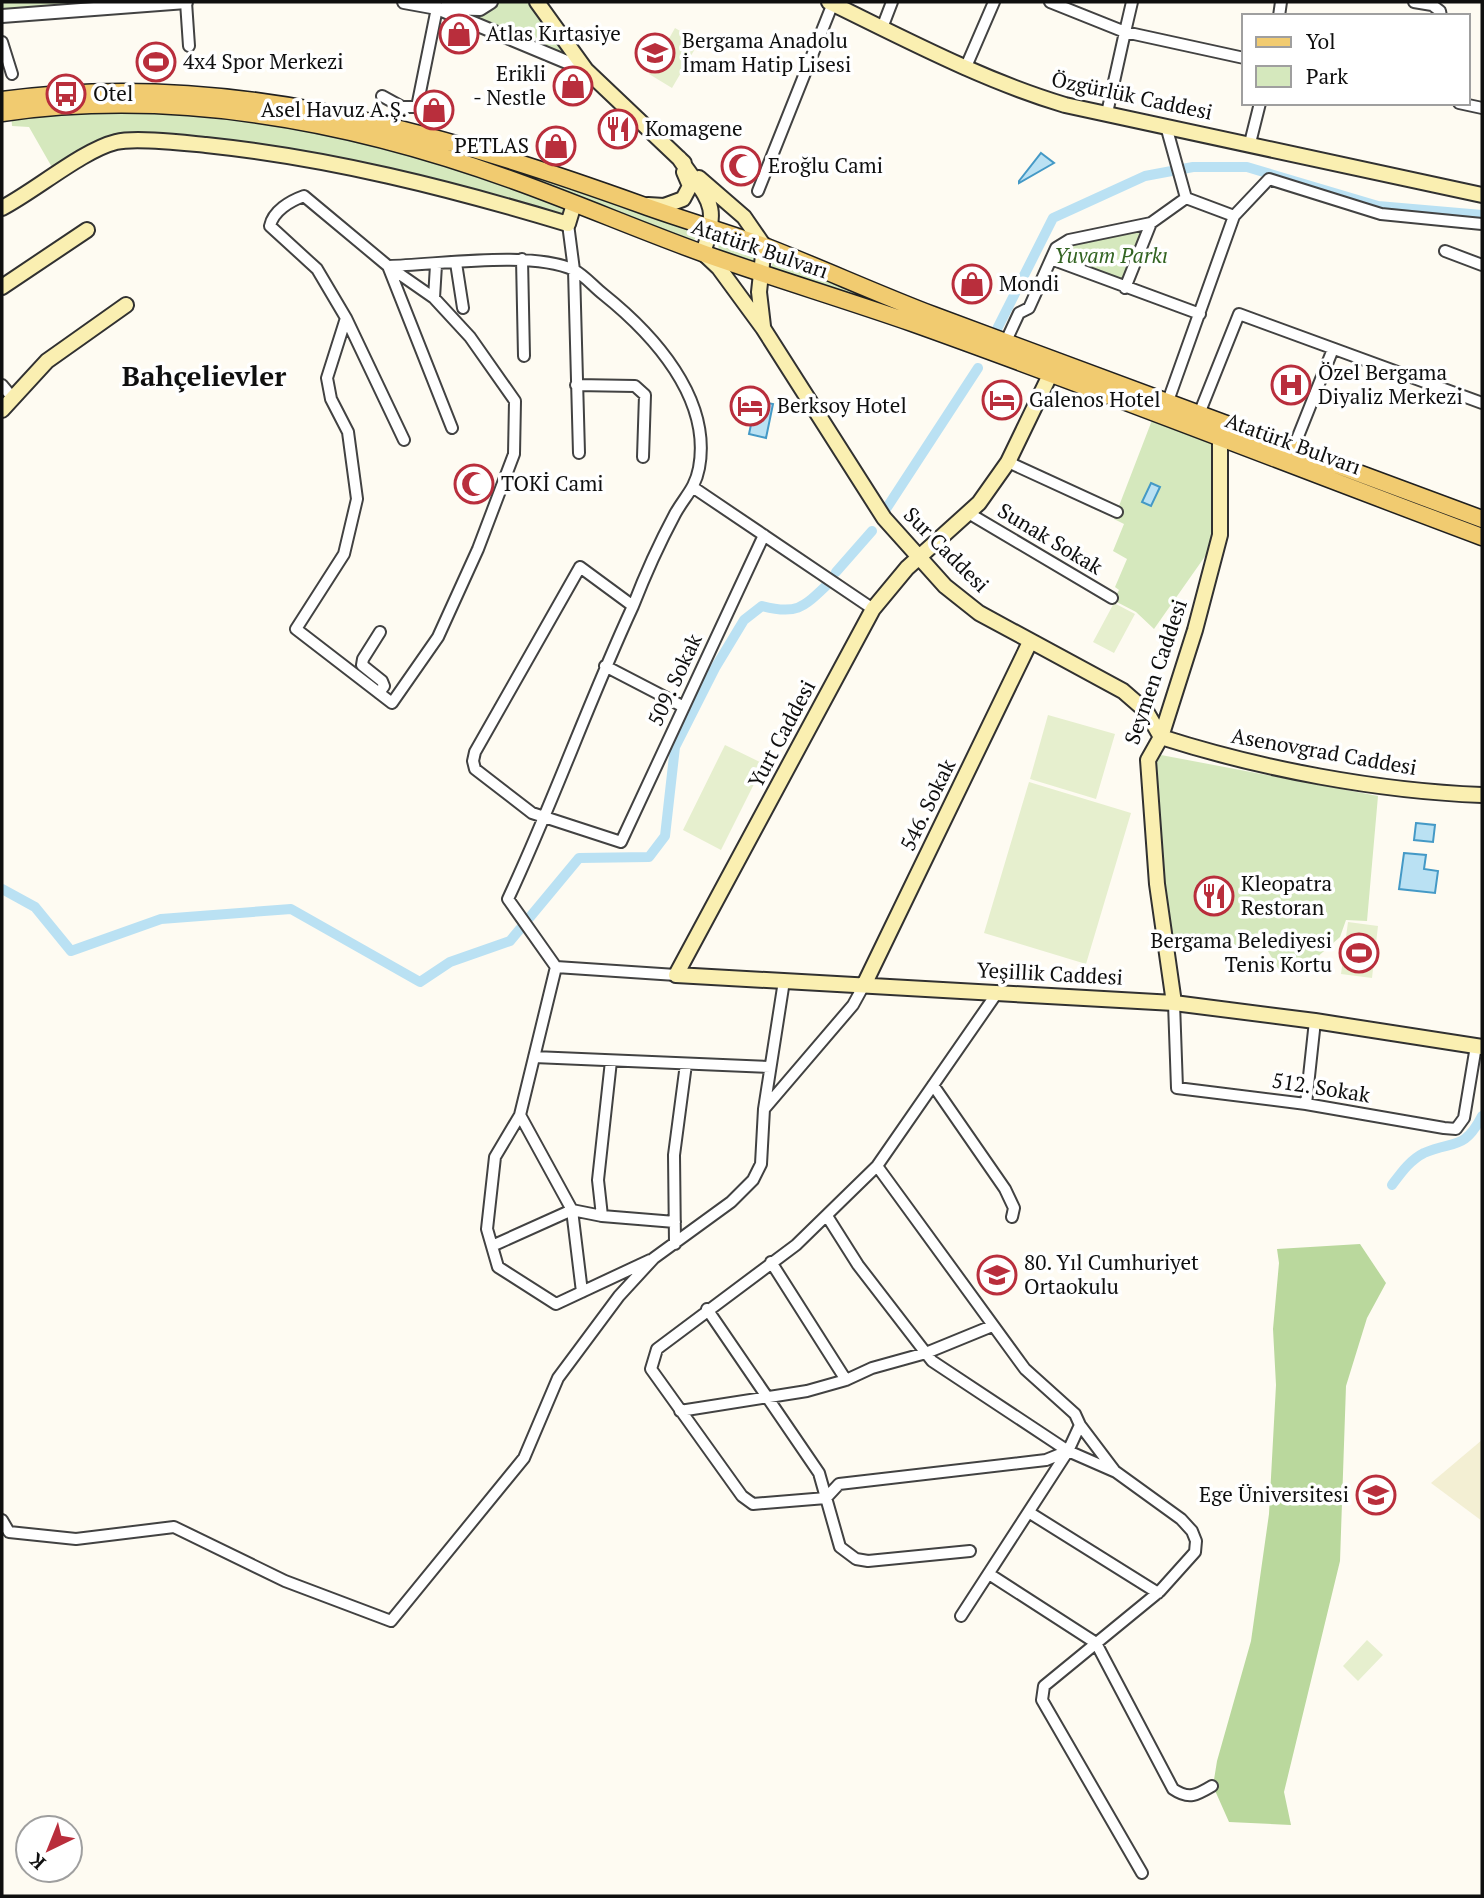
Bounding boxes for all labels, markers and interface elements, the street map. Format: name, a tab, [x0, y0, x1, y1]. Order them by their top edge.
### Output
shop icon: Atlas Kırtasiye	[438, 13, 480, 55]
legend	[1242, 14, 1470, 105]
place label: Atlas Kırtasiye	[486, 19, 621, 47]
place label: Bergama Anadolu İmam Hatip Lisesi	[682, 26, 851, 78]
text: Yol	[1306, 27, 1336, 55]
school or university icon: Bergama Anadolu İmam Hatip Lisesi	[634, 32, 676, 74]
sports icon: 4x4 Spor Merkezi	[135, 41, 177, 83]
place label: 4x4 Spor Merkezi	[183, 47, 344, 75]
place label: Erikli - Nestle	[473, 59, 546, 111]
text: Park	[1306, 62, 1348, 90]
street label: Özgürlük Caddesi	[1049, 64, 1215, 126]
shop icon: Erikli - Nestle	[552, 65, 594, 107]
bus stop icon: Otel	[45, 73, 87, 115]
place label: Otel	[93, 79, 133, 107]
shop icon: Asel Havuz A.Ş.	[413, 89, 455, 131]
place label: Asel Havuz A.Ş.	[261, 95, 407, 123]
restaurant icon: Komagene	[597, 108, 639, 150]
place label: Komagene	[645, 114, 743, 142]
shop icon: PETLAS	[535, 125, 577, 167]
place label: PETLAS	[454, 131, 529, 159]
mosque icon: Eroğlu Cami	[720, 145, 762, 187]
place label: Eroğlu Cami	[768, 151, 883, 179]
street label: Atatürk Bulvarı	[688, 212, 832, 284]
park label: Yuvam Parkı	[1054, 241, 1168, 269]
shop icon: Mondi	[951, 263, 993, 305]
place label: Mondi	[999, 269, 1059, 297]
district label: Bahçelievler	[122, 357, 286, 394]
place label: Özel Bergama Diyaliz Merkezi	[1318, 358, 1463, 410]
hospital icon: Özel Bergama Diyaliz Merkezi	[1270, 364, 1312, 406]
hotel icon: Galenos Hotel	[981, 379, 1023, 421]
hotel icon: Berksoy Hotel	[729, 385, 771, 427]
place label: Galenos Hotel	[1029, 385, 1161, 413]
place label: Berksoy Hotel	[777, 391, 907, 419]
street label: Atatürk Bulvarı	[1222, 406, 1365, 481]
mosque icon: TOKİ Cami	[453, 463, 495, 505]
place label: TOKİ Cami	[501, 469, 604, 497]
street label: Sunak Sokak	[993, 496, 1108, 580]
street label: Sur Caddesi	[898, 501, 995, 598]
street label: Seymen Caddesi	[1117, 595, 1193, 748]
street label: 509. Sokak	[641, 629, 708, 730]
street label: Yurt Caddesi	[741, 675, 821, 792]
street label: Asenovgrad Caddesi	[1229, 721, 1419, 781]
street label: 546. Sokak	[893, 754, 961, 855]
place label: Kleopatra Restoran	[1241, 869, 1332, 921]
restaurant icon: Kleopatra Restoran	[1193, 875, 1235, 917]
place label: Bergama Belediyesi Tenis Kortu	[1150, 926, 1332, 978]
sports icon: Bergama Belediyesi Tenis Kortu	[1338, 932, 1380, 974]
street label: Yeşillik Caddesi	[976, 955, 1124, 991]
street label: 512. Sokak	[1270, 1065, 1372, 1109]
place label: 80. Yıl Cumhuriyet Ortaokulu	[1024, 1248, 1199, 1300]
school or university icon: 80. Yıl Cumhuriyet Ortaokulu	[976, 1254, 1018, 1296]
school or university icon: Ege Üniversitesi	[1355, 1474, 1397, 1516]
place label: Ege Üniversitesi	[1199, 1480, 1349, 1508]
north arrow	[14, 1814, 84, 1884]
text: K	[23, 1848, 51, 1876]

